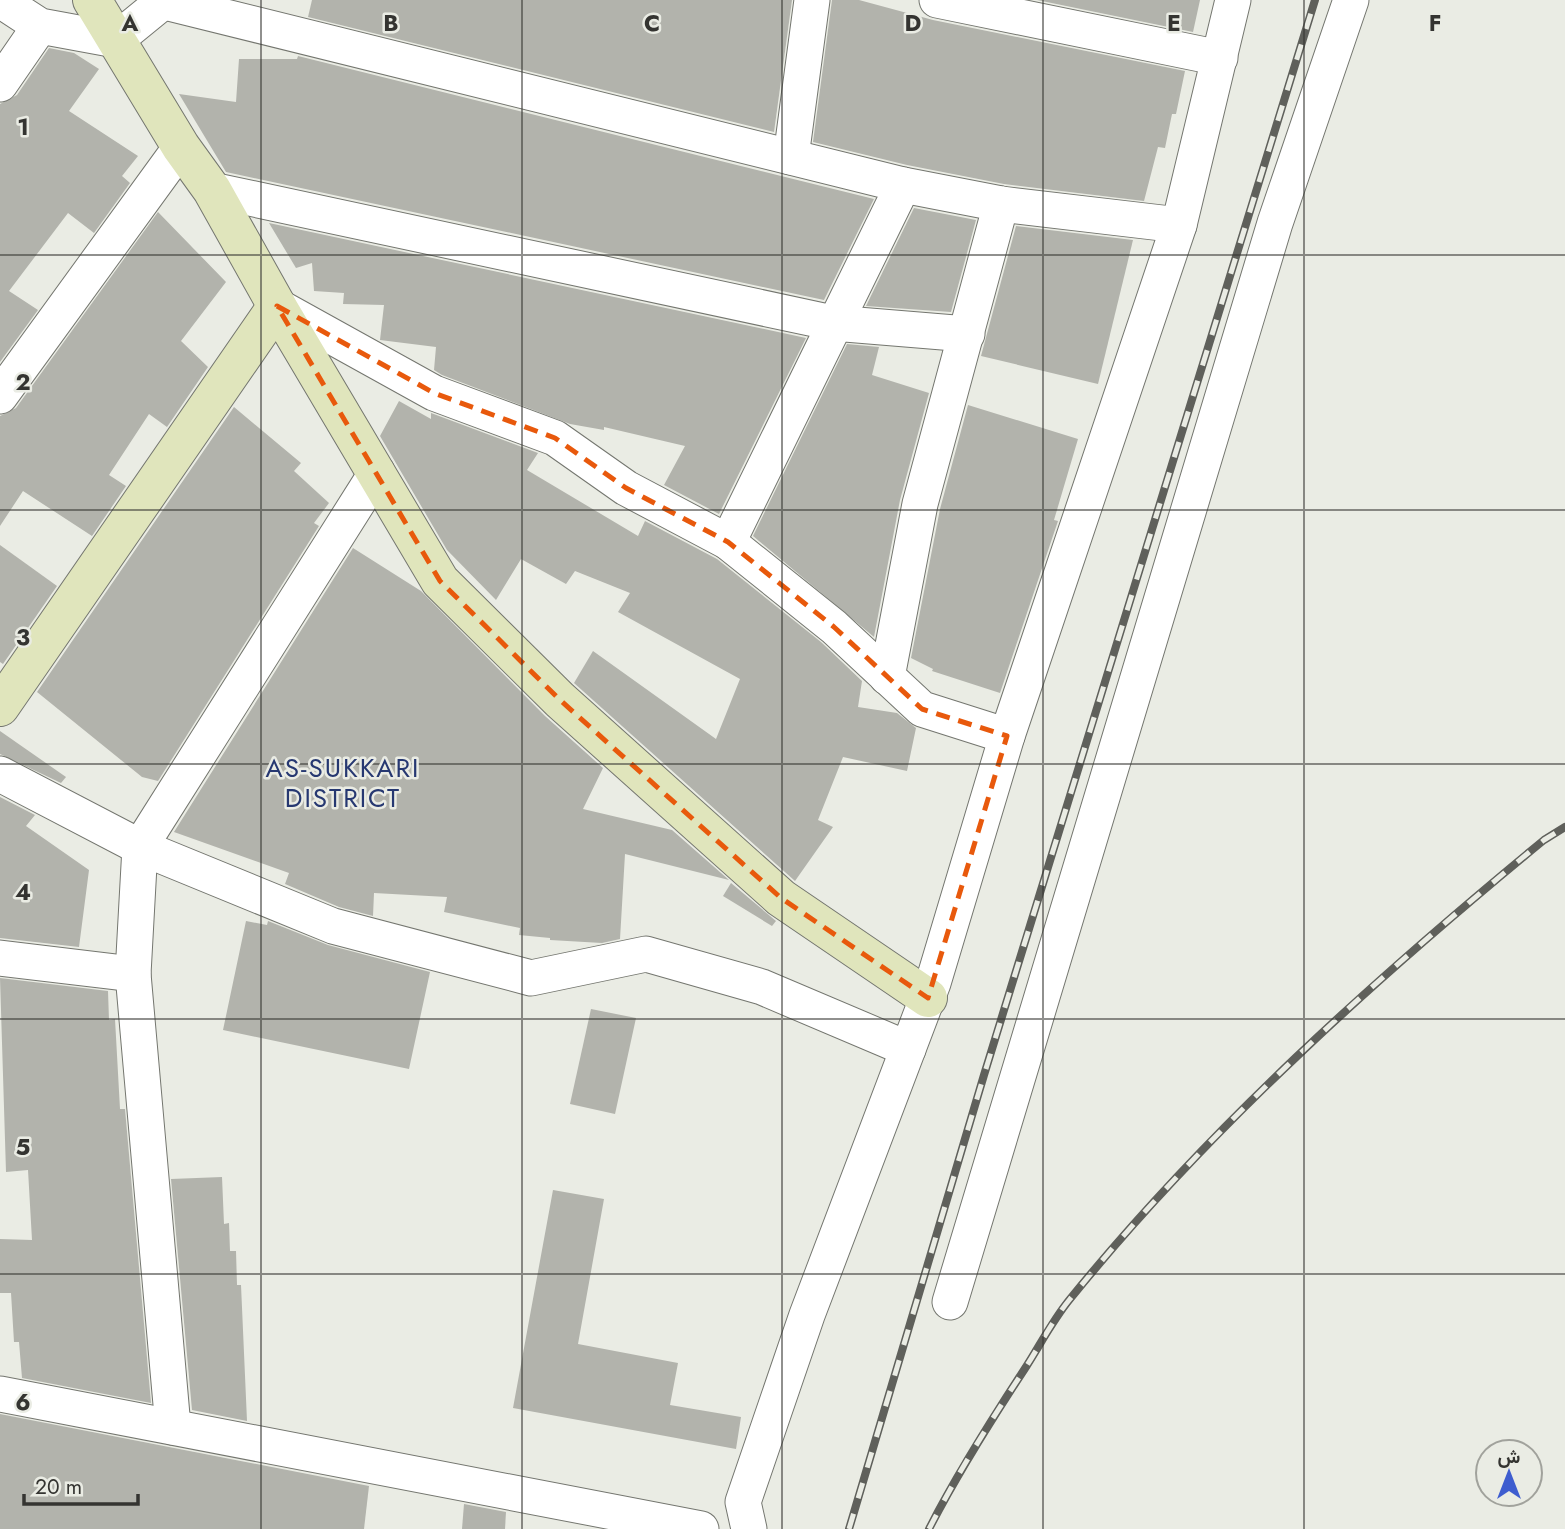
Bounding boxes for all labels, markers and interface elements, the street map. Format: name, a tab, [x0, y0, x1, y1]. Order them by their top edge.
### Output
text: A	[121, 6, 139, 40]
text: B	[383, 6, 399, 40]
text: C	[644, 6, 660, 40]
text: D	[905, 6, 922, 40]
text: E	[1167, 6, 1181, 40]
text: F	[1429, 6, 1441, 40]
text: 1	[17, 110, 29, 144]
text: 2	[15, 365, 31, 399]
text: 3	[16, 620, 30, 654]
district label: AS-SUKKARI DISTRICT	[266, 749, 420, 817]
text: 4	[15, 875, 31, 909]
text: 5	[16, 1130, 30, 1164]
text: 6	[15, 1385, 31, 1419]
north arrow	[1474, 1438, 1544, 1508]
text: ش	[1498, 1443, 1521, 1470]
scale bar	[24, 1462, 138, 1506]
text: 20 m	[35, 1472, 82, 1502]

